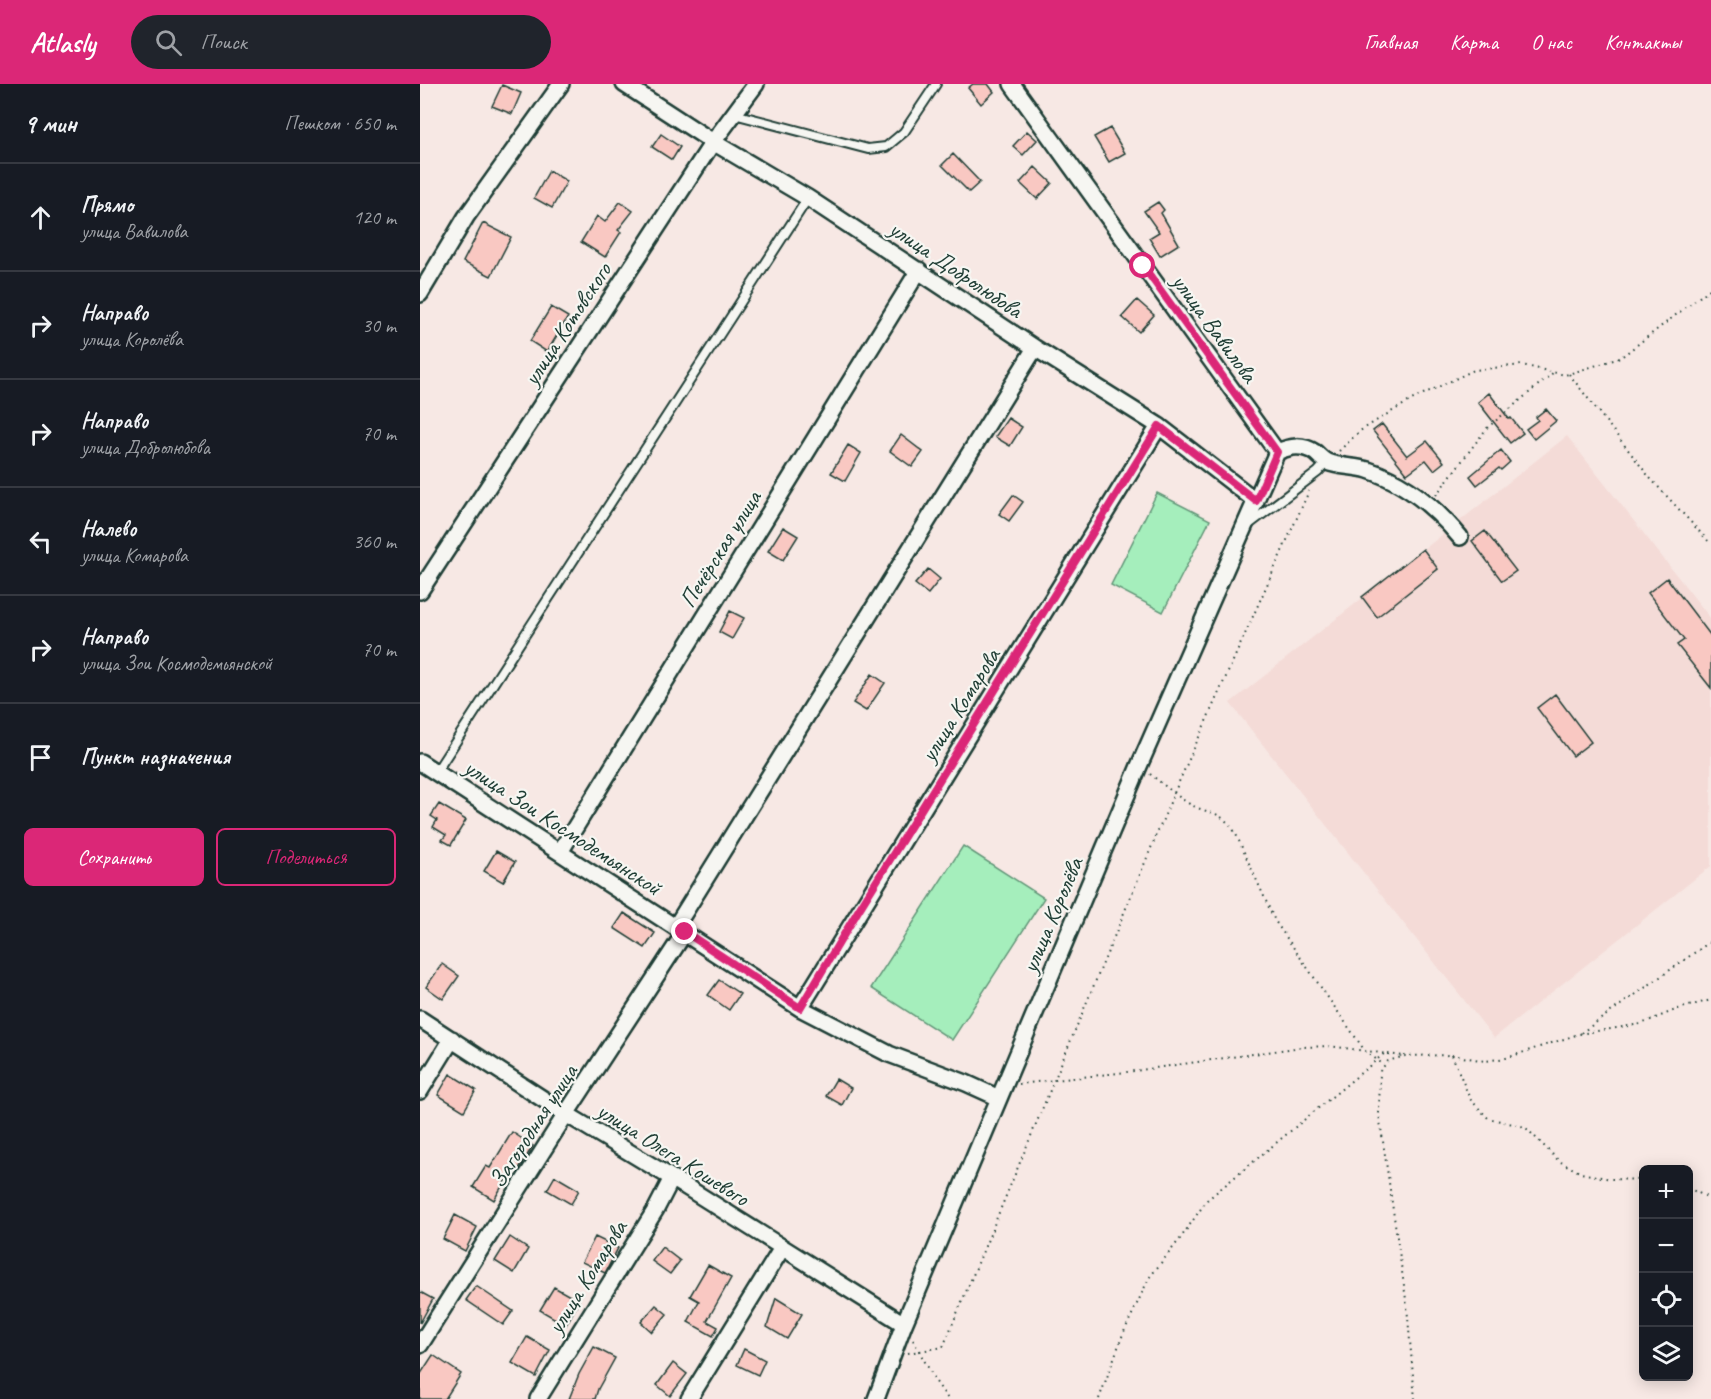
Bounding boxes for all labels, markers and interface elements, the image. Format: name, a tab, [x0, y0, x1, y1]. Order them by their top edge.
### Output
search box	[131, 15, 551, 69]
text: Atlasly	[30, 25, 95, 60]
icon: search	[152, 26, 185, 59]
text: Поиск	[200, 28, 247, 56]
text: Главная	[1364, 29, 1417, 55]
text: Карта	[1450, 29, 1498, 55]
text: О нас	[1531, 29, 1572, 55]
text: Контакты	[1605, 29, 1681, 55]
text: 9 мин	[24, 107, 77, 140]
text: Пешком · 650 m	[284, 111, 396, 136]
text: Прямо	[81, 191, 133, 219]
icon: ahead	[24, 201, 57, 234]
text: 120 m	[353, 205, 396, 230]
street label: улица Добролюбова	[882, 212, 1030, 325]
text: улица Вавилова	[81, 219, 187, 244]
route start	[1129, 252, 1155, 278]
street label: улица Котовского	[515, 256, 619, 393]
street label: улица Вавилова	[1164, 266, 1265, 390]
text: Направо	[81, 299, 148, 327]
icon: right	[24, 309, 57, 342]
text: 30 m	[362, 313, 396, 338]
text: улица Королёва	[81, 327, 183, 352]
text: Направо	[81, 407, 148, 435]
icon: right	[24, 417, 57, 450]
text: 70 m	[362, 421, 396, 446]
text: улица Добролюбова	[81, 435, 210, 460]
street label: Печёрская улица	[672, 484, 769, 613]
text: Налево	[81, 515, 137, 543]
icon: left	[24, 525, 57, 558]
text: 360 m	[353, 529, 396, 554]
text: улица Комарова	[81, 543, 188, 568]
text: Направо	[81, 623, 148, 651]
icon: right	[24, 633, 57, 666]
text: 70 m	[362, 637, 396, 662]
street label: улица Комарова	[912, 641, 1007, 769]
text: улица Зои Космодемьянской	[81, 651, 272, 676]
icon: arrive	[24, 741, 57, 774]
text: Пункт назначения	[81, 743, 230, 771]
street label: улица Зои Космодемьянской	[457, 751, 669, 903]
button: Сохранить	[24, 828, 204, 886]
button: Поделиться	[216, 828, 396, 886]
street label: улица Королёва	[1014, 851, 1090, 979]
route end	[671, 918, 697, 944]
street label: Загородная улица	[482, 1057, 585, 1193]
street label: улица Олега Кошевого	[590, 1094, 756, 1214]
map controls	[1639, 1165, 1693, 1381]
button: +	[1639, 1165, 1693, 1219]
street label: улица Комарова	[539, 1213, 634, 1341]
button: −	[1639, 1219, 1693, 1273]
button: locate	[1639, 1273, 1693, 1327]
button: layers	[1639, 1327, 1693, 1381]

